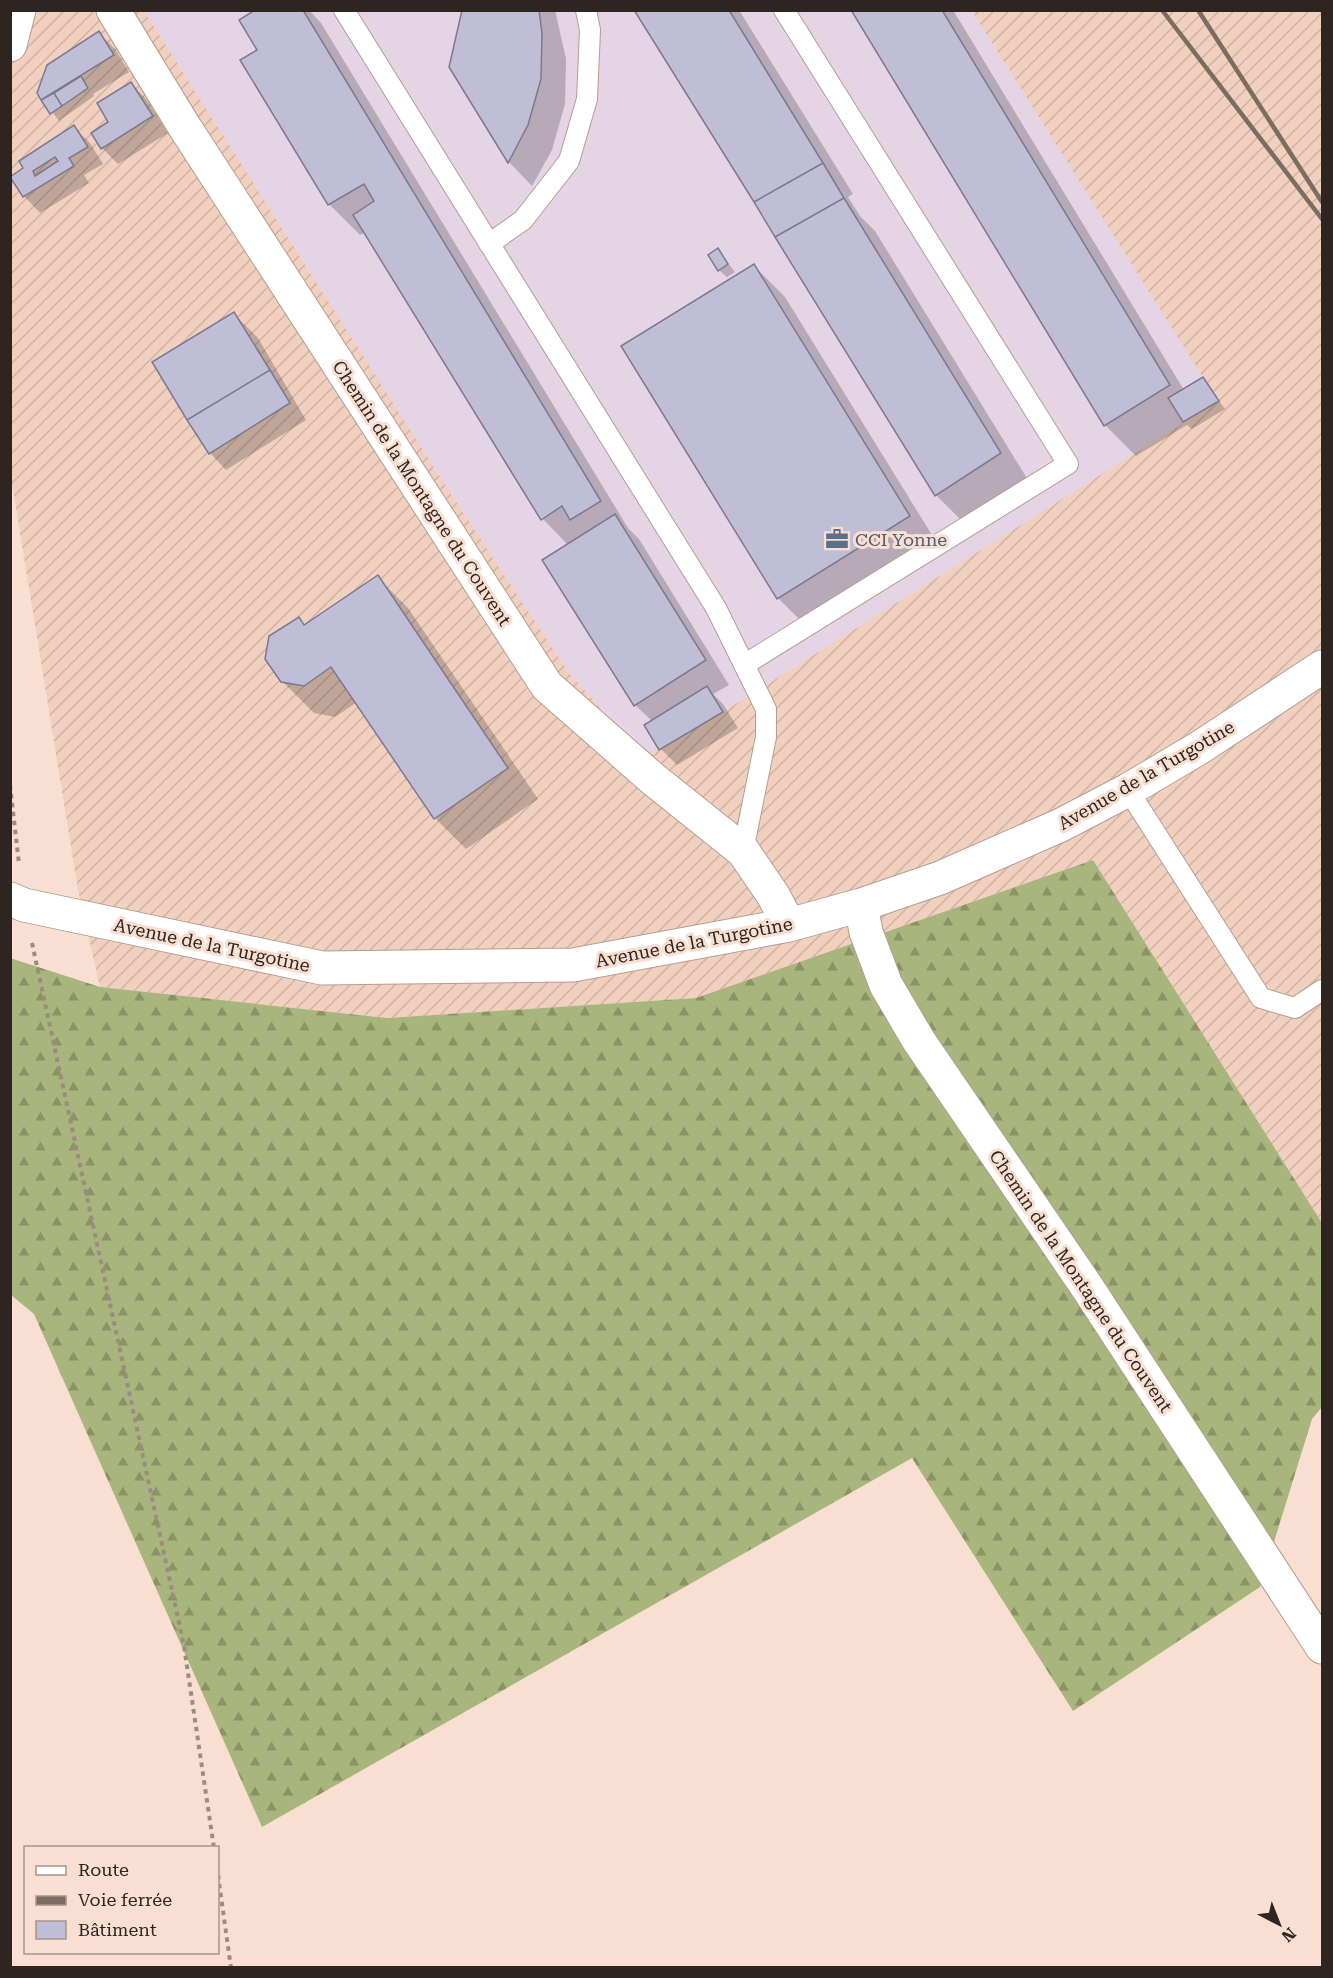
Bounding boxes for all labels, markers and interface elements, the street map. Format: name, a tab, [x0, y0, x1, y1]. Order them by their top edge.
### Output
street label: Chemin de la Montagne du Couvent	[328, 357, 516, 630]
office icon: CCI Yonne	[824, 526, 850, 552]
place label: CCI Yonne	[855, 529, 947, 550]
street label: Avenue de la Turgotine	[1054, 716, 1238, 834]
street label: Avenue de la Turgotine	[594, 913, 794, 971]
street label: Avenue de la Turgotine	[112, 914, 312, 976]
street label: Chemin de la Montagne du Couvent	[985, 1146, 1177, 1416]
legend	[24, 1846, 219, 1954]
text: Route	[78, 1859, 129, 1880]
text: Voie ferrée	[78, 1889, 172, 1910]
north arrow	[1249, 1894, 1309, 1954]
text: Bâtiment	[78, 1919, 157, 1940]
text: N	[1278, 1924, 1300, 1946]

